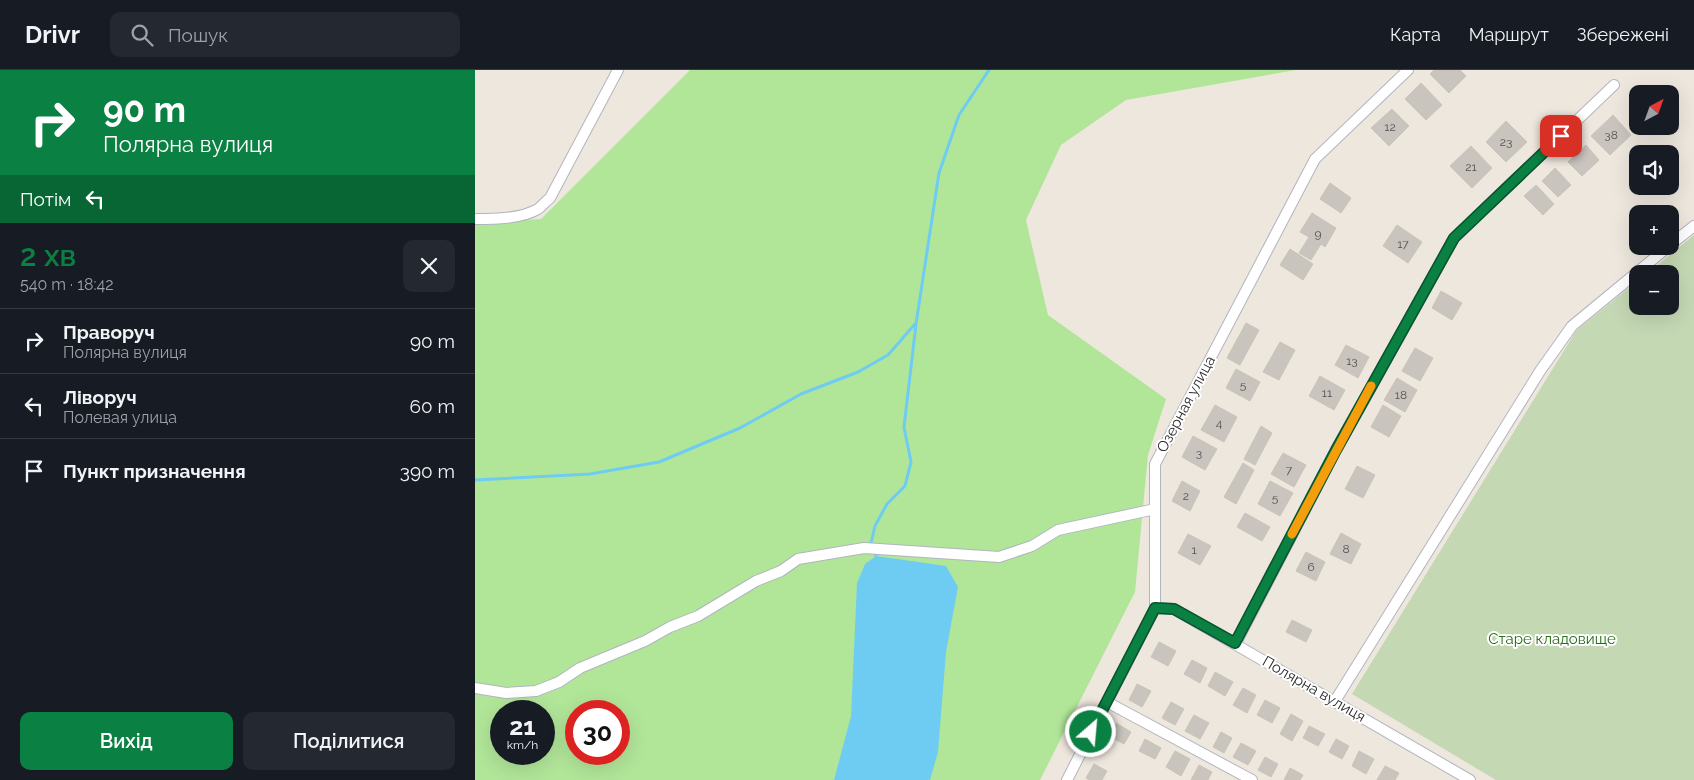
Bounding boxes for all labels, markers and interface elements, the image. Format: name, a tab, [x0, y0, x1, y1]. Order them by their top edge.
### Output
search box	[110, 12, 460, 57]
text: Drivr	[25, 20, 80, 49]
icon: search	[128, 21, 156, 49]
text: Пошук	[168, 24, 228, 46]
text: Карта	[1390, 24, 1441, 45]
text: Маршрут	[1469, 24, 1549, 45]
text: Збережені	[1577, 24, 1669, 45]
north arrow	[1629, 85, 1679, 135]
map controls	[1629, 85, 1679, 315]
text: 90 m	[103, 89, 186, 130]
icon: right	[20, 90, 85, 155]
pin	[1540, 115, 1582, 157]
house number: 12	[1384, 120, 1396, 134]
icon: arrive	[1547, 122, 1575, 150]
house number: 38	[1604, 128, 1618, 142]
text: Полярна вулиця	[103, 131, 273, 157]
house number: 23	[1500, 135, 1512, 149]
button: sound	[1629, 145, 1679, 195]
house number: 21	[1465, 160, 1477, 174]
icon: left	[81, 185, 109, 213]
text: Потім	[20, 188, 71, 210]
button: +	[1629, 205, 1679, 255]
house number: 9	[1314, 227, 1322, 241]
house number: 17	[1397, 237, 1409, 251]
text: 2 хв	[20, 238, 76, 273]
button: close	[403, 240, 455, 292]
button: −	[1629, 265, 1679, 315]
text: 540 m · 18:42	[20, 275, 114, 294]
text: Праворуч	[63, 321, 155, 343]
icon: right	[20, 327, 48, 355]
text: 90 m	[410, 330, 455, 352]
text: Полярна вулиця	[63, 343, 187, 362]
street label: Озерная улица	[1153, 353, 1219, 455]
house number: 13	[1346, 354, 1358, 368]
house number: 5	[1240, 378, 1247, 392]
text: Ліворуч	[63, 386, 137, 408]
house number: 11	[1322, 386, 1332, 400]
house number: 18	[1395, 388, 1407, 402]
icon: left	[20, 392, 48, 420]
text: 60 m	[410, 395, 455, 417]
text: Полевая улица	[63, 408, 177, 427]
house number: 4	[1216, 416, 1223, 430]
house number: 3	[1196, 446, 1202, 460]
icon: arrive	[20, 457, 48, 485]
text: Пункт призначення	[63, 460, 246, 482]
text: 390 m	[400, 460, 455, 482]
house number: 7	[1286, 463, 1293, 477]
house number: 2	[1183, 489, 1189, 503]
house number: 5	[1272, 491, 1279, 505]
house number: 8	[1342, 542, 1350, 556]
house number: 1	[1191, 543, 1197, 557]
house number: 6	[1307, 560, 1315, 574]
park label: Старе кладовище	[1488, 630, 1616, 648]
street label: Полярна вулиця	[1259, 652, 1369, 726]
speed limit sign: 30	[565, 700, 630, 765]
position arrow	[1064, 705, 1116, 757]
text: 21	[509, 711, 536, 741]
button: Вихід	[20, 712, 233, 770]
button: Поділитися	[243, 712, 455, 770]
text: km/h	[507, 738, 538, 752]

